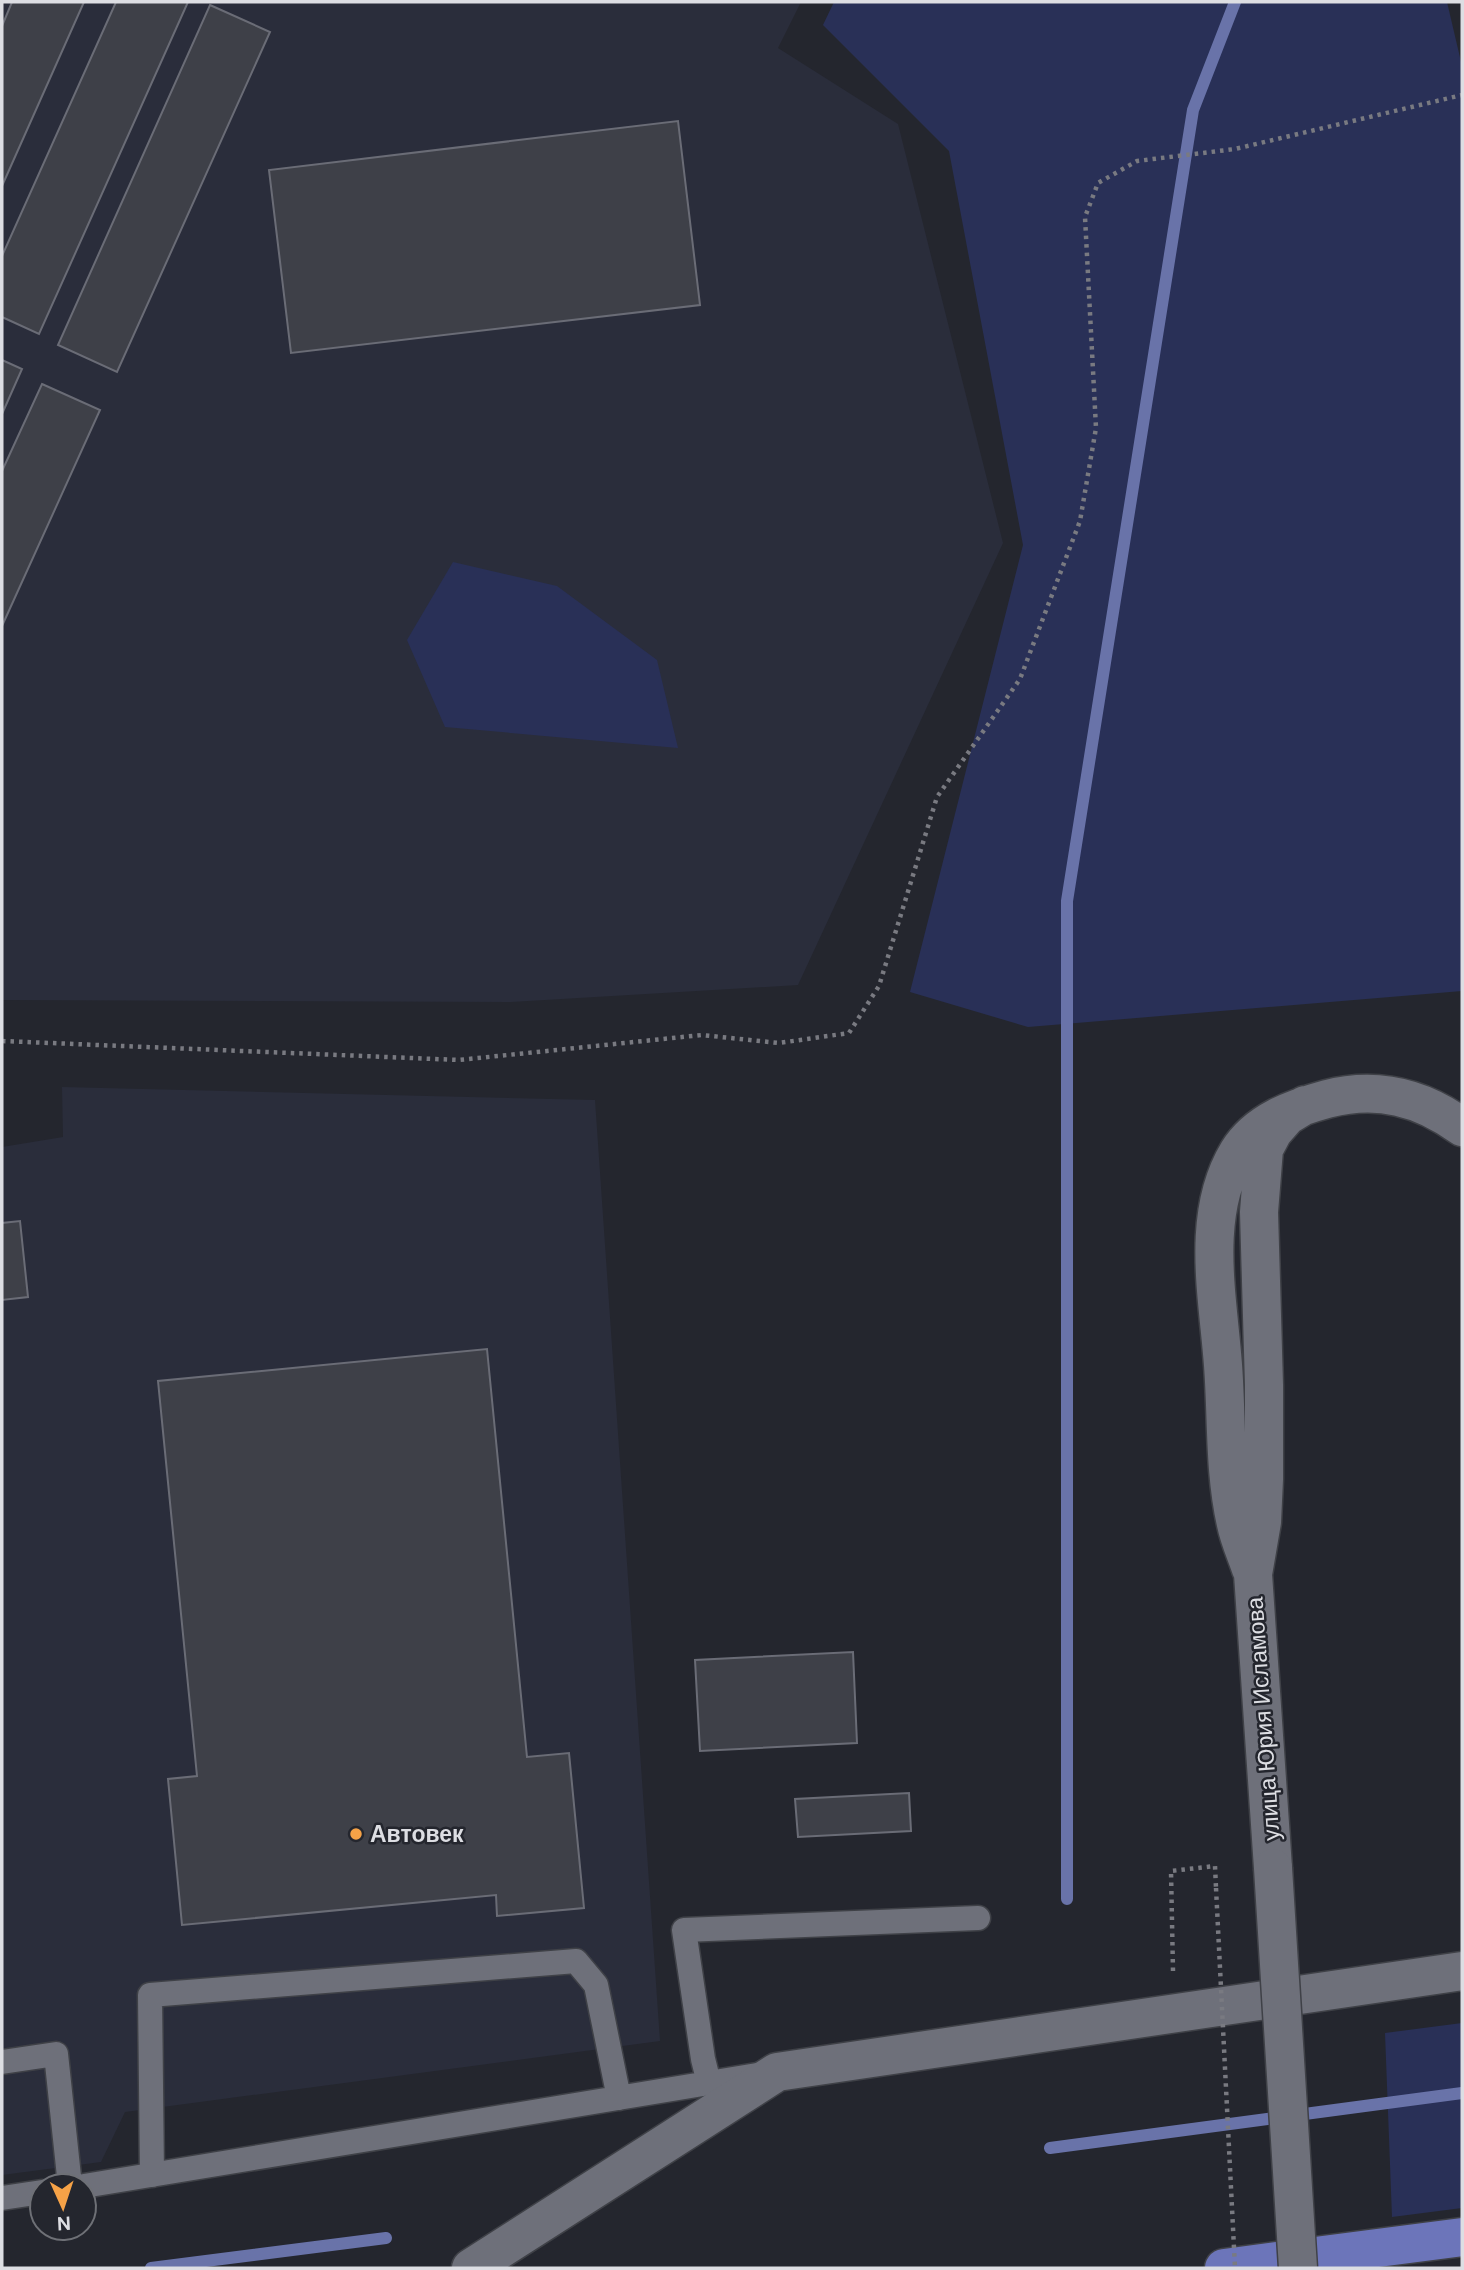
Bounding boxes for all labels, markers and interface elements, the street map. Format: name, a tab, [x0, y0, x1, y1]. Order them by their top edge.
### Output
street label: улица Юрия Исламова	[1239, 1596, 1286, 1842]
place label: Автовек	[370, 1819, 464, 1849]
marker: Автовек	[348, 1826, 364, 1842]
north arrow	[28, 2172, 98, 2242]
text: N	[56, 2211, 71, 2236]

